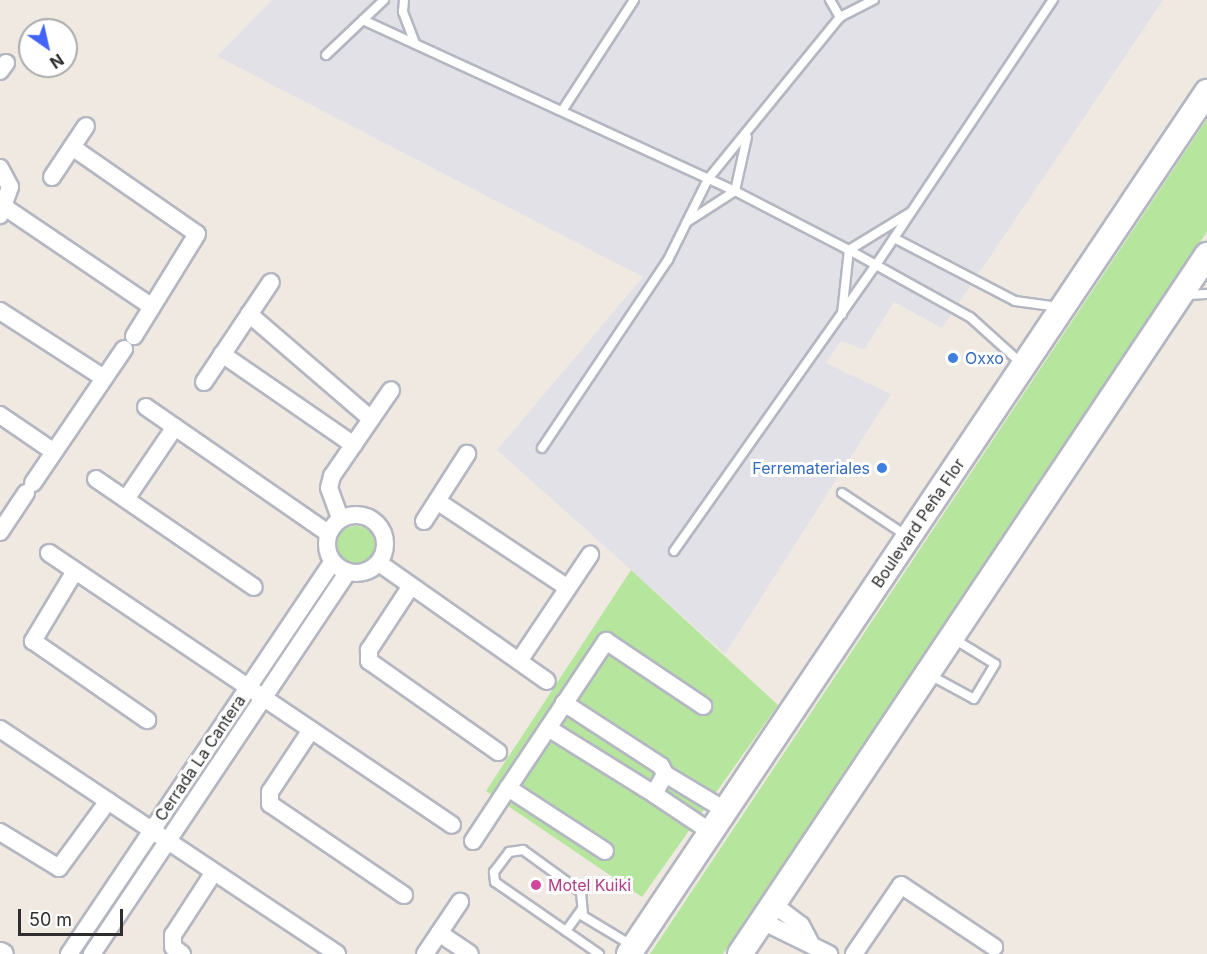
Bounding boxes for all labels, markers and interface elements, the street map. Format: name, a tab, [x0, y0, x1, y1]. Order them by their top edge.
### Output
north arrow	[18, 18, 78, 78]
text: N	[46, 50, 68, 73]
place label: Oxxo	[965, 348, 1004, 368]
marker: Oxxo	[946, 351, 960, 365]
street label: Boulevard Peña Flor	[868, 455, 968, 591]
place label: Ferremateriales	[752, 458, 870, 478]
marker: Ferremateriales	[875, 461, 889, 475]
street label: Cerrada La Cantera	[151, 691, 249, 825]
place label: Motel Kuiki	[548, 875, 631, 895]
marker: Motel Kuiki	[529, 878, 543, 892]
scale bar	[21, 897, 126, 935]
text: 50 m	[29, 909, 72, 930]

